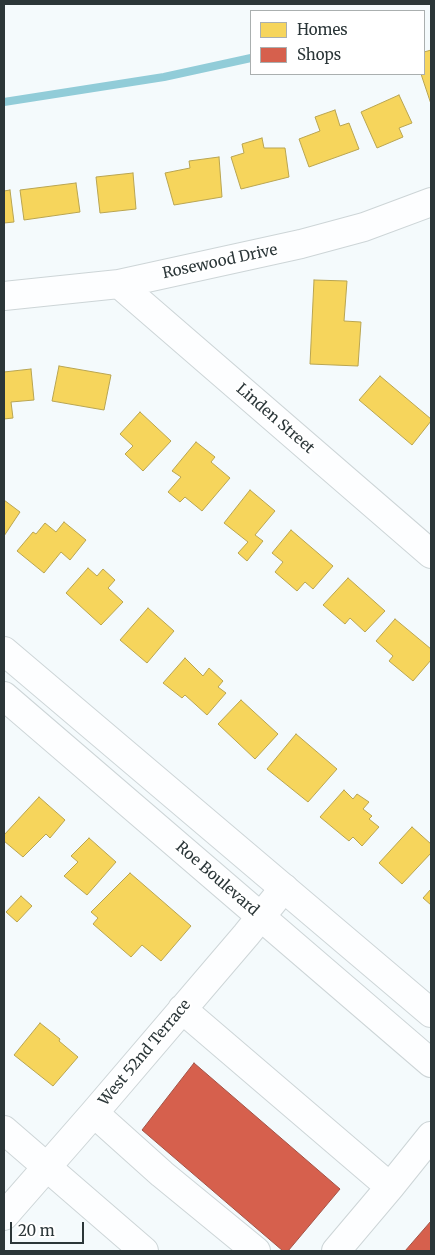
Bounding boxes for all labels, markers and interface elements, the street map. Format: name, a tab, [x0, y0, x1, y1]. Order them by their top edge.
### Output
legend	[250, 10, 425, 75]
text: Homes	[297, 20, 348, 39]
text: Shops	[297, 45, 341, 64]
street label: Rosewood Drive	[161, 241, 279, 283]
street label: Linden Street	[232, 380, 318, 458]
street label: Roe Boulevard	[172, 838, 262, 920]
street label: West 52nd Terrace	[95, 996, 195, 1110]
scale bar	[12, 1212, 86, 1244]
text: 20 m	[18, 1221, 55, 1240]

